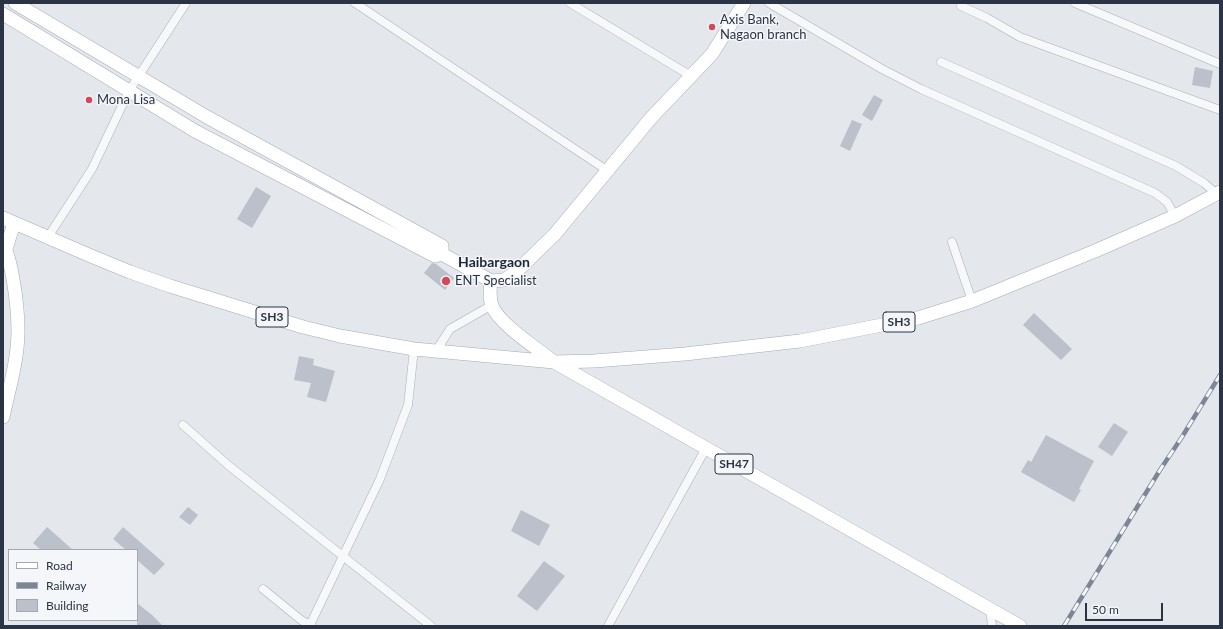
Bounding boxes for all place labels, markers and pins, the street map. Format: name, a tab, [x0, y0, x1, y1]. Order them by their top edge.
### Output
place label: Axis Bank, Nagaon branch	[720, 12, 806, 43]
marker: Axis Bank, Nagaon branch	[707, 22, 717, 32]
place label: Mona Lisa	[97, 92, 155, 108]
marker: Mona Lisa	[84, 95, 94, 105]
place label: ENT Specialist	[455, 273, 537, 289]
marker: ENT Specialist	[440, 275, 452, 287]

